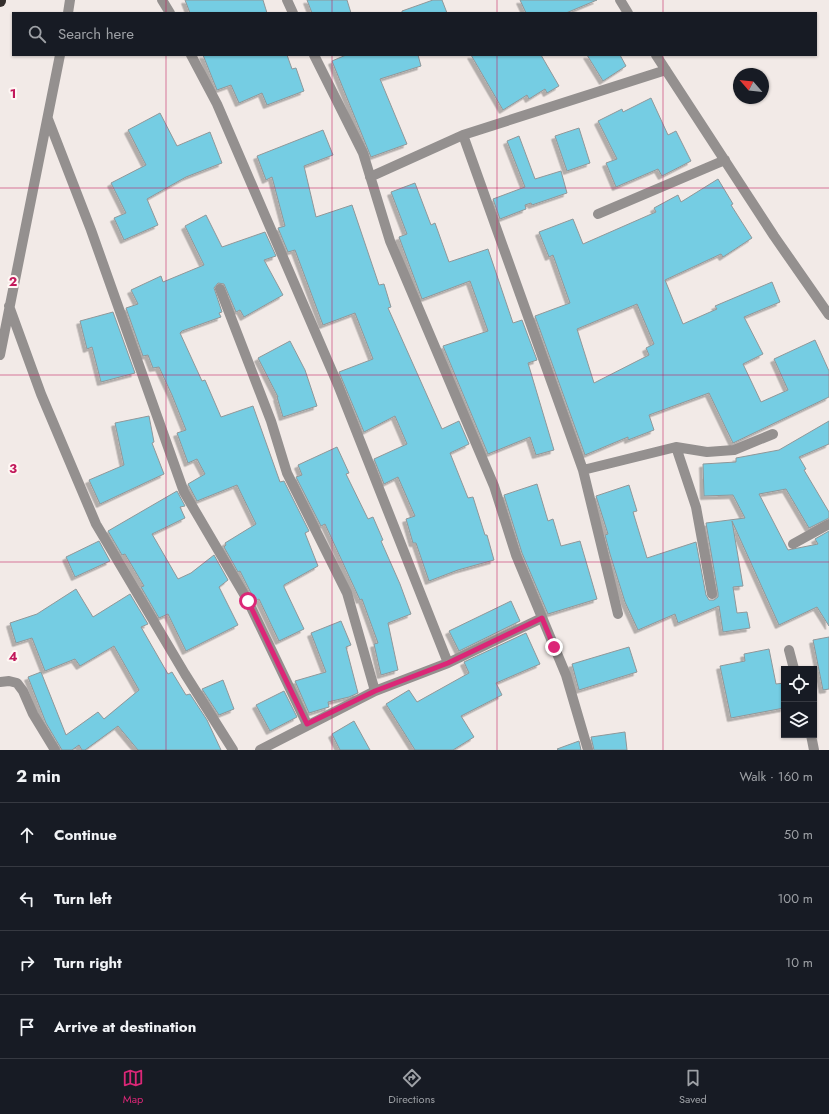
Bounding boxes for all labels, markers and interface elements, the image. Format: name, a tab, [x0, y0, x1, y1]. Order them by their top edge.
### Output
search box	[12, 12, 817, 56]
icon: search	[26, 23, 48, 45]
text: Search here	[58, 23, 134, 45]
north arrow	[733, 68, 769, 104]
text: 1	[10, 84, 16, 103]
text: 2	[9, 272, 17, 291]
text: 3	[9, 459, 17, 478]
route start	[239, 592, 257, 610]
route end	[545, 638, 563, 656]
text: 4	[8, 647, 18, 666]
map controls	[781, 666, 817, 738]
button: locate	[781, 666, 817, 702]
button: layers	[781, 702, 817, 738]
text: 2 min	[16, 764, 61, 788]
text: Walk · 160 m	[740, 767, 813, 786]
icon: ahead	[16, 824, 38, 846]
text: Continue	[54, 824, 117, 846]
text: 50 m	[784, 825, 813, 844]
icon: left	[16, 888, 38, 910]
text: Turn left	[54, 888, 112, 910]
text: 100 m	[778, 889, 813, 908]
icon: right	[16, 952, 38, 974]
text: Turn right	[54, 952, 122, 974]
text: 10 m	[785, 953, 813, 972]
icon: arrive	[16, 1016, 38, 1038]
text: Arrive at destination	[54, 1016, 196, 1038]
tab: Map	[122, 1067, 144, 1107]
tab: Directions	[388, 1067, 435, 1107]
tab: Saved	[679, 1067, 707, 1107]

